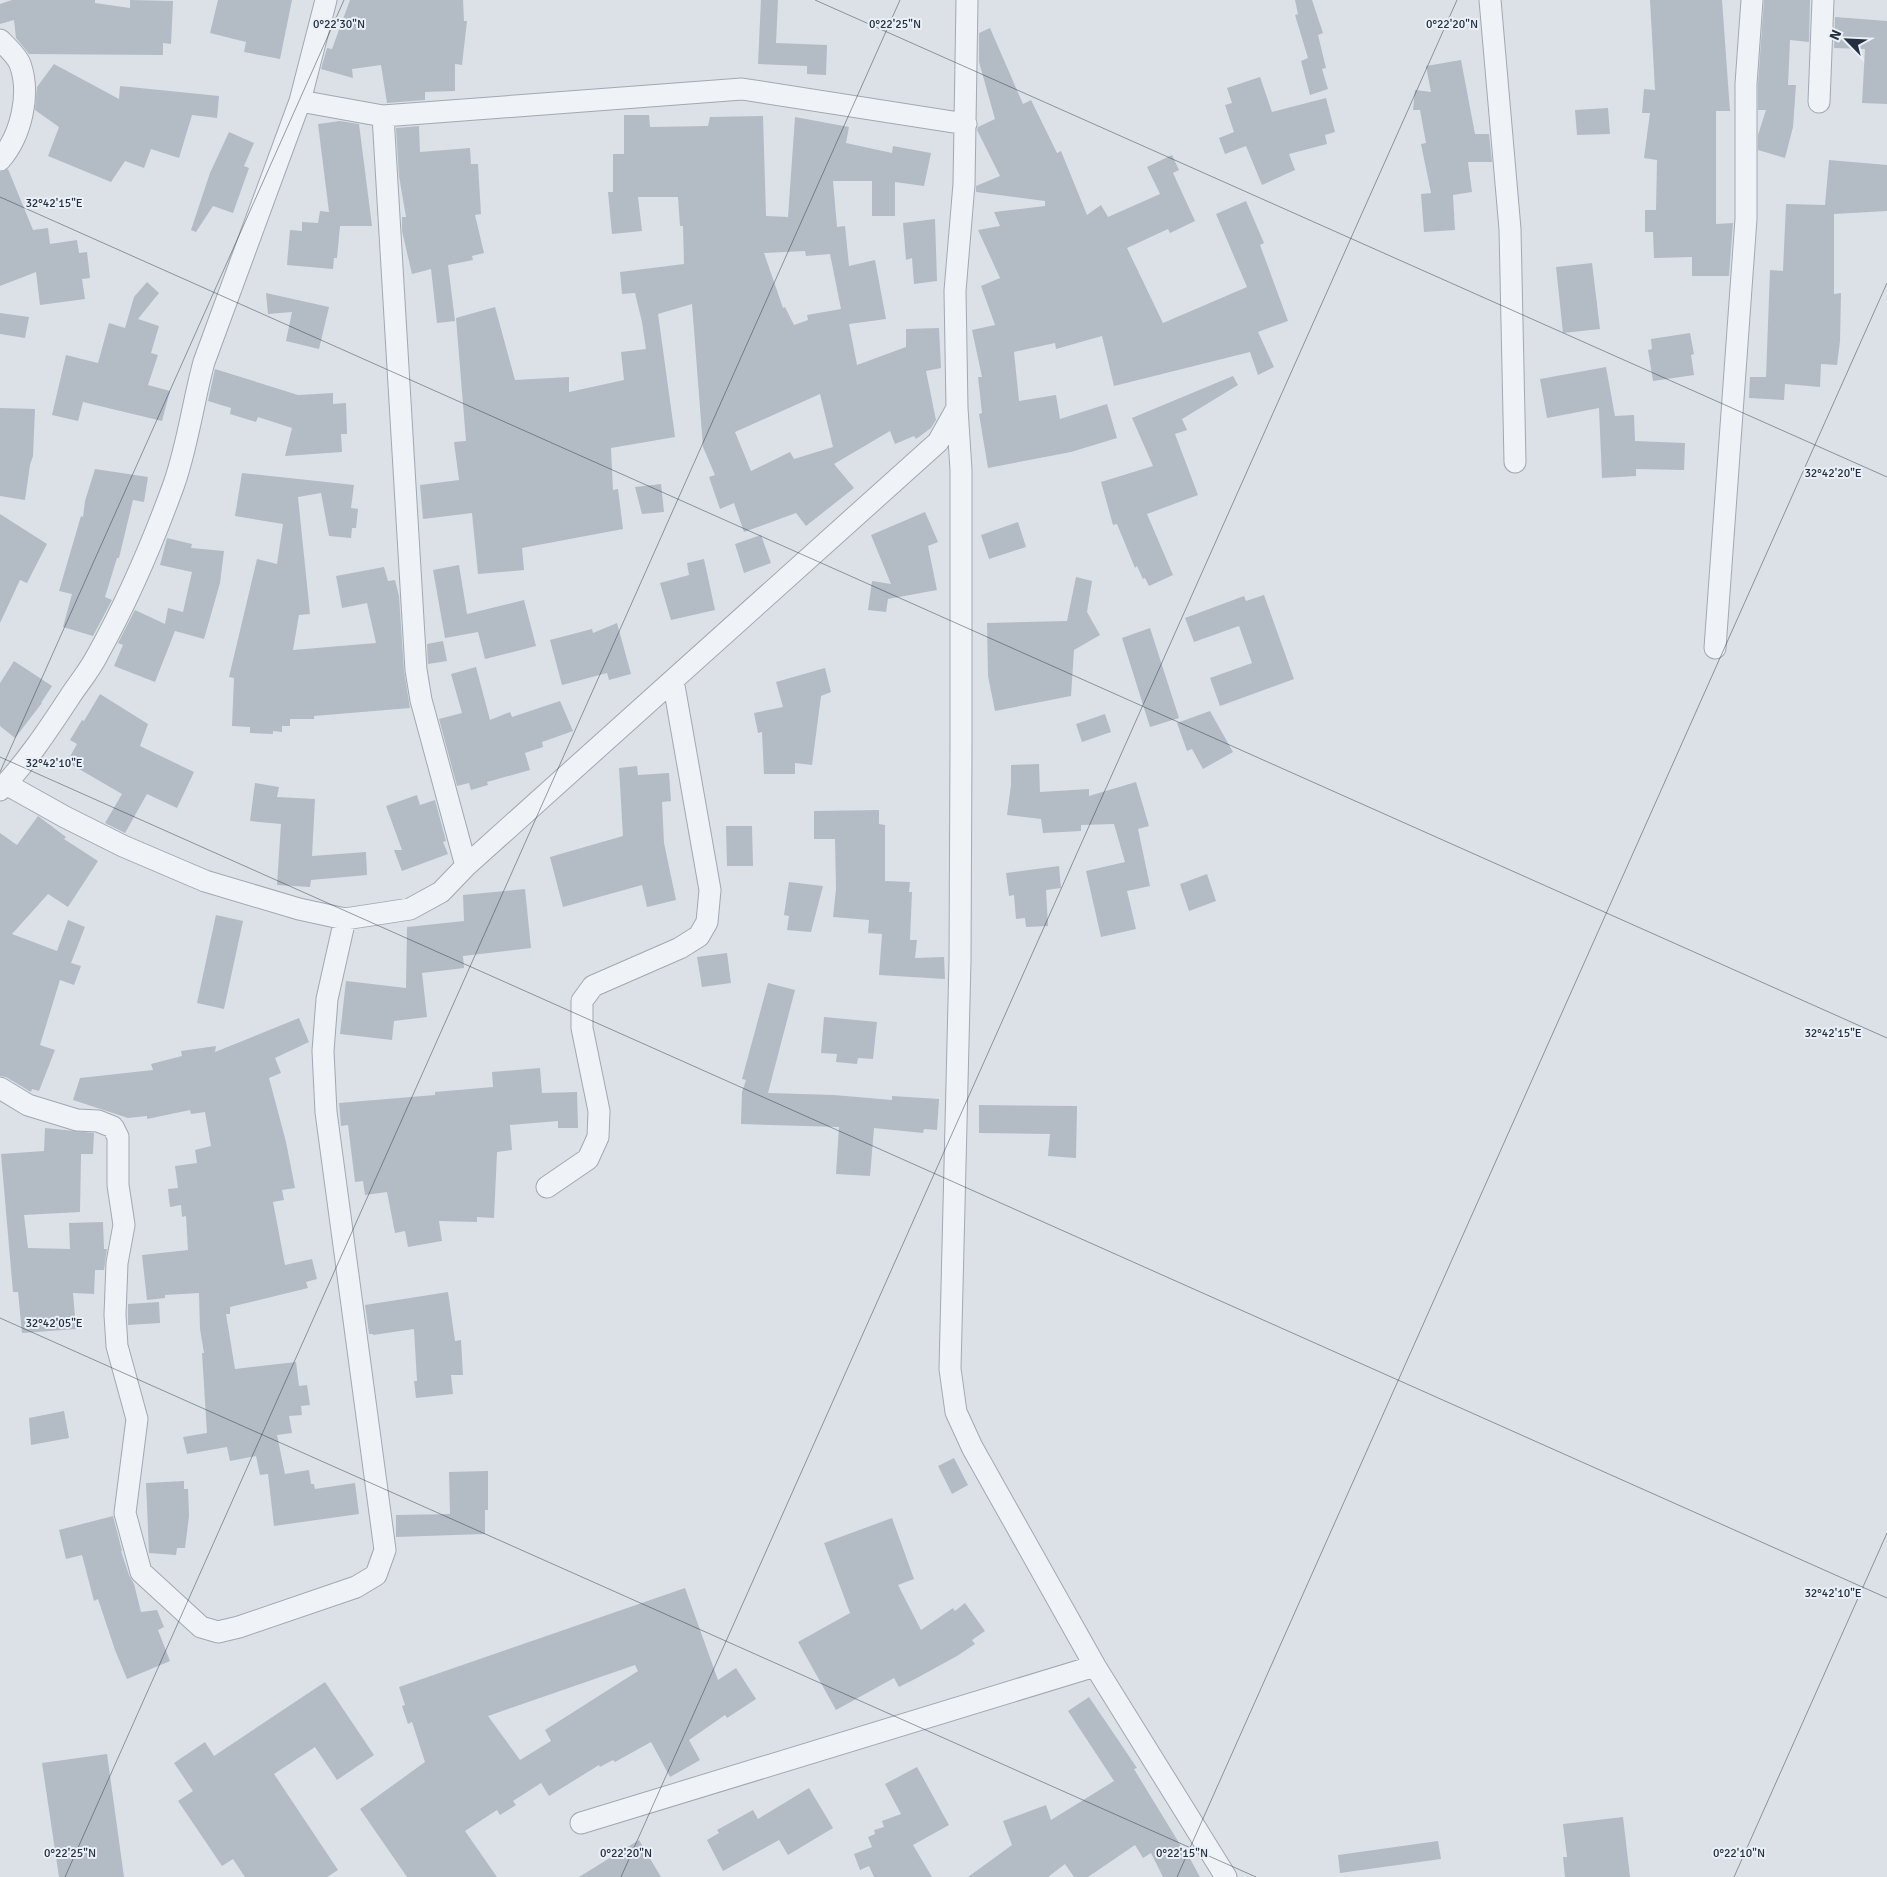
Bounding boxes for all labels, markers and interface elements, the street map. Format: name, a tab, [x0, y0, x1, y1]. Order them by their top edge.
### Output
north arrow	[1822, 15, 1872, 65]
text: 0°22'30"N	[313, 17, 365, 32]
text: 0°22'25"N	[869, 17, 921, 32]
text: 0°22'20"N	[1426, 17, 1478, 32]
text: N	[1826, 27, 1845, 43]
text: 32°42'15"E	[25, 196, 83, 211]
text: 32°42'20"E	[1804, 466, 1862, 481]
text: 32°42'10"E	[25, 756, 83, 771]
text: 32°42'15"E	[1804, 1026, 1862, 1041]
text: 32°42'05"E	[25, 1316, 83, 1331]
text: 32°42'10"E	[1804, 1586, 1862, 1601]
text: 0°22'25"N	[44, 1846, 96, 1861]
text: 0°22'20"N	[600, 1846, 652, 1861]
text: 0°22'15"N	[1156, 1846, 1208, 1861]
text: 0°22'10"N	[1713, 1846, 1765, 1861]

